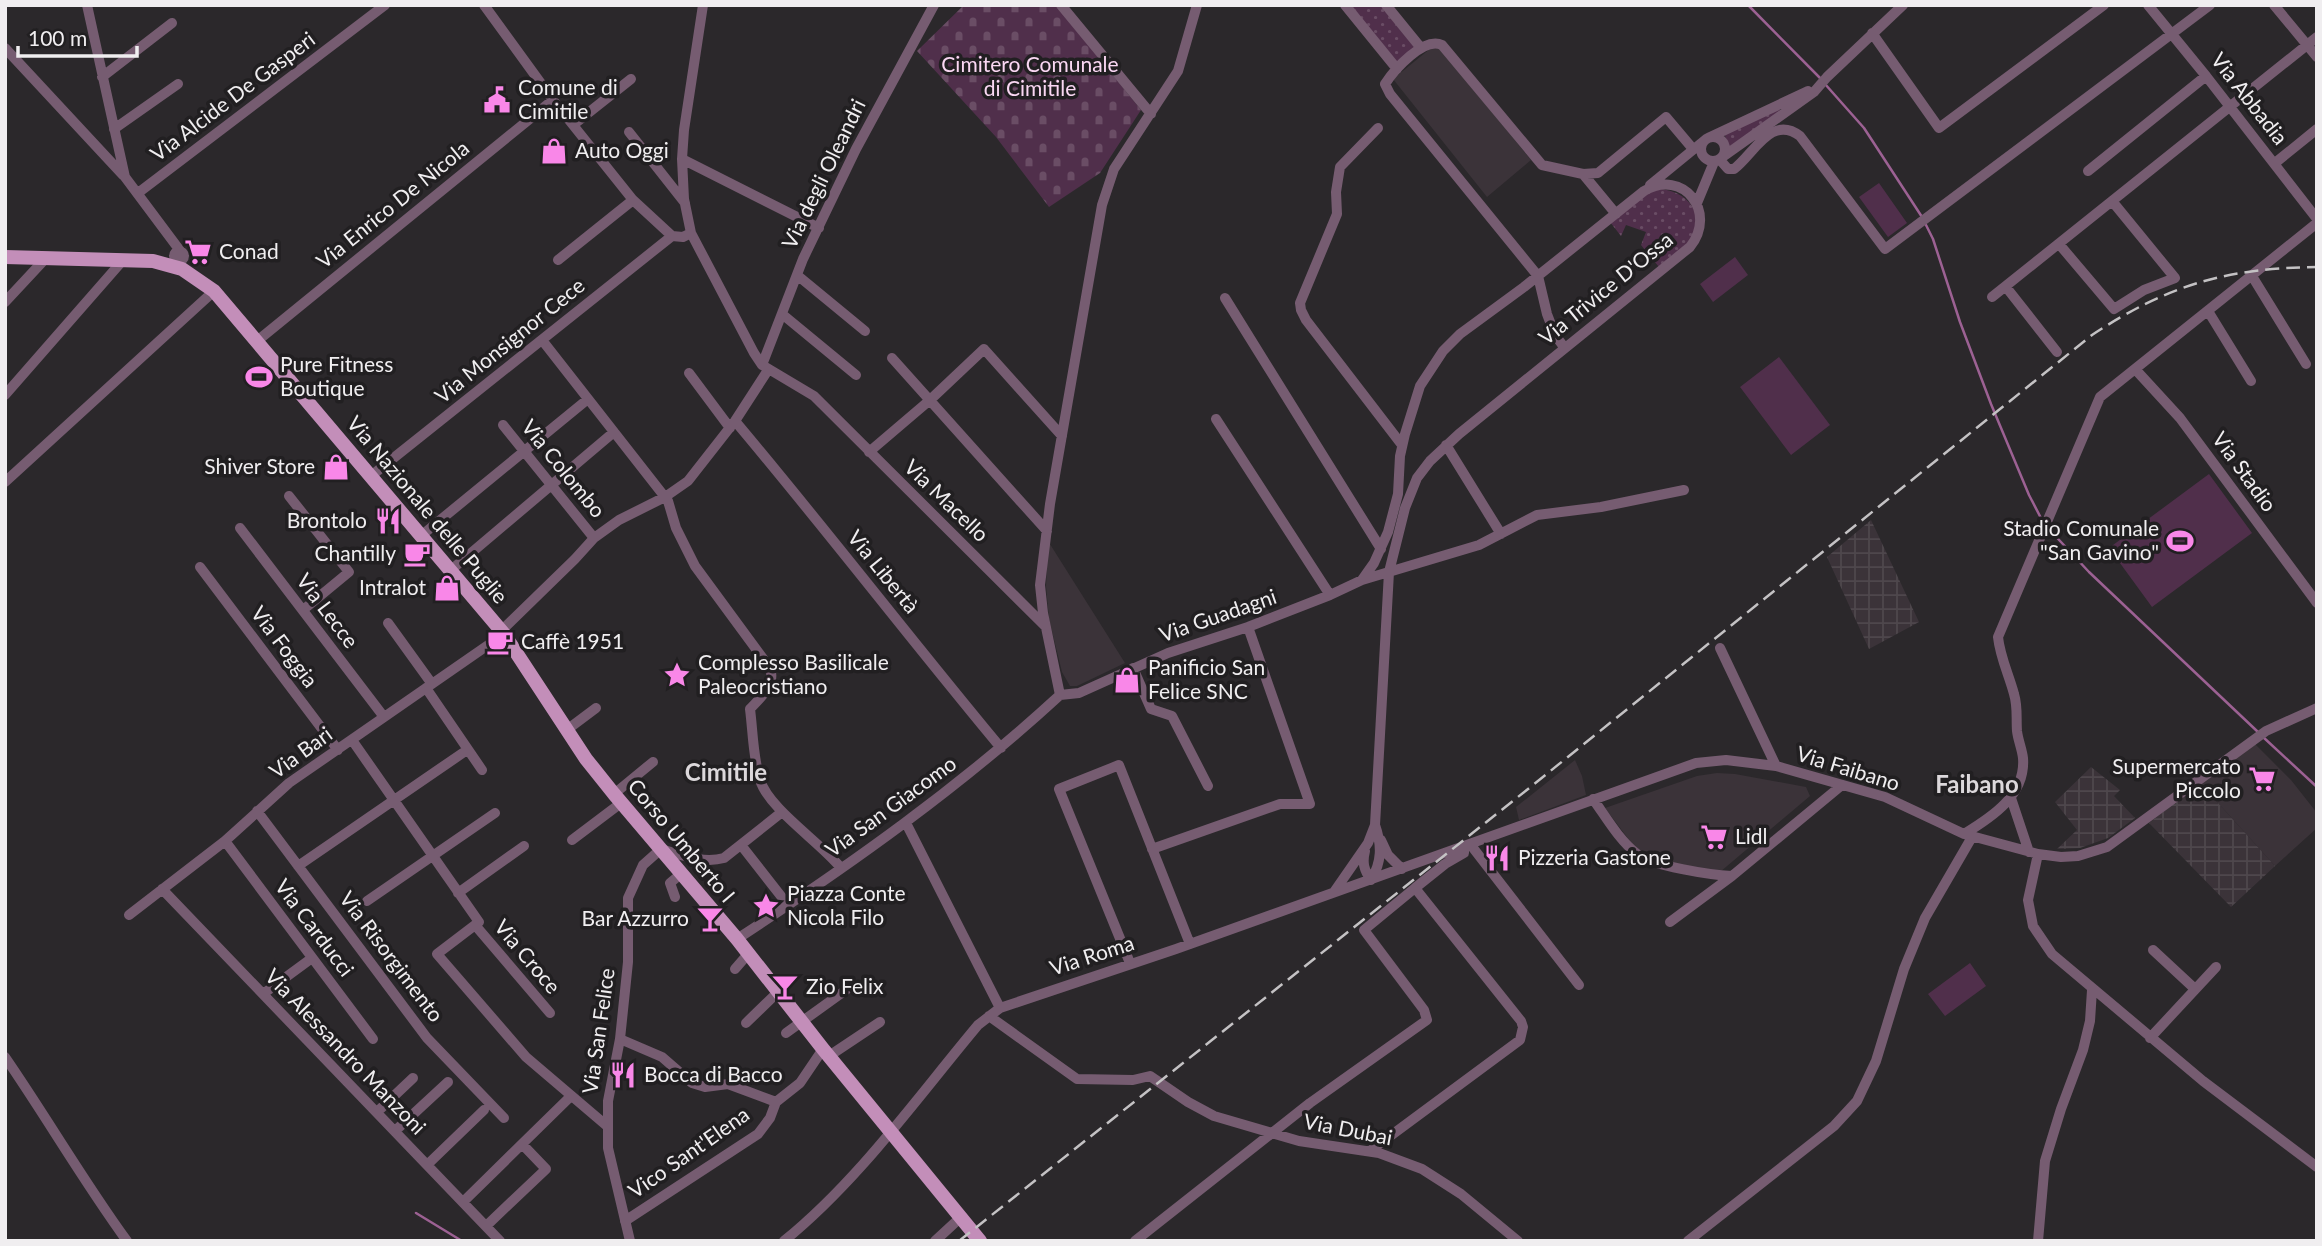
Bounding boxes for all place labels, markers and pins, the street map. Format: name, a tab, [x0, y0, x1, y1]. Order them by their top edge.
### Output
place label: Comune di Cimitile	[518, 74, 618, 123]
public building icon: Comune di Cimitile	[482, 85, 512, 115]
shop icon: Auto Oggi	[539, 136, 569, 166]
place label: Auto Oggi	[575, 137, 669, 162]
supermarket icon: Conad	[183, 237, 213, 267]
place label: Conad	[219, 238, 279, 263]
place label: Pure Fitness Boutique	[280, 351, 393, 400]
sports icon: Pure Fitness Boutique	[244, 362, 274, 392]
shop icon: Shiver Store	[321, 452, 351, 482]
place label: Shiver Store	[204, 453, 315, 478]
restaurant icon: Brontolo	[373, 506, 403, 536]
place label: Brontolo	[287, 507, 367, 532]
place label: Stadio Comunale "San Gavino"	[2003, 515, 2159, 564]
sports icon: Stadio Comunale "San Gavino"	[2165, 526, 2195, 556]
cafe icon: Chantilly	[402, 539, 432, 569]
place label: Chantilly	[315, 540, 396, 565]
shop icon: Intralot	[432, 573, 462, 603]
place label: Intralot	[359, 574, 426, 599]
cafe icon: Caffè 1951	[485, 627, 515, 657]
place label: Caffè 1951	[521, 628, 624, 653]
place label: Complesso Basilicale Paleocristiano	[698, 649, 889, 698]
place label: Panificio San Felice SNC	[1148, 654, 1265, 703]
place icon: Complesso Basilicale Paleocristiano	[662, 660, 692, 690]
shop icon: Panificio San Felice SNC	[1112, 665, 1142, 695]
place label: Supermercato Piccolo	[2112, 753, 2241, 802]
supermarket icon: Supermercato Piccolo	[2247, 764, 2277, 794]
supermarket icon: Lidl	[1699, 822, 1729, 852]
place label: Lidl	[1735, 823, 1768, 848]
restaurant icon: Pizzeria Gastone	[1482, 843, 1512, 873]
place label: Pizzeria Gastone	[1518, 844, 1671, 869]
place label: Piazza Conte Nicola Filo	[787, 880, 906, 929]
place icon: Piazza Conte Nicola Filo	[751, 891, 781, 921]
bar icon: Bar Azzurro	[695, 904, 725, 934]
place label: Bar Azzurro	[582, 905, 689, 930]
bar icon: Zio Felix	[770, 972, 800, 1002]
place label: Zio Felix	[806, 973, 884, 998]
restaurant icon: Bocca di Bacco	[608, 1060, 638, 1090]
place label: Bocca di Bacco	[644, 1061, 783, 1086]

